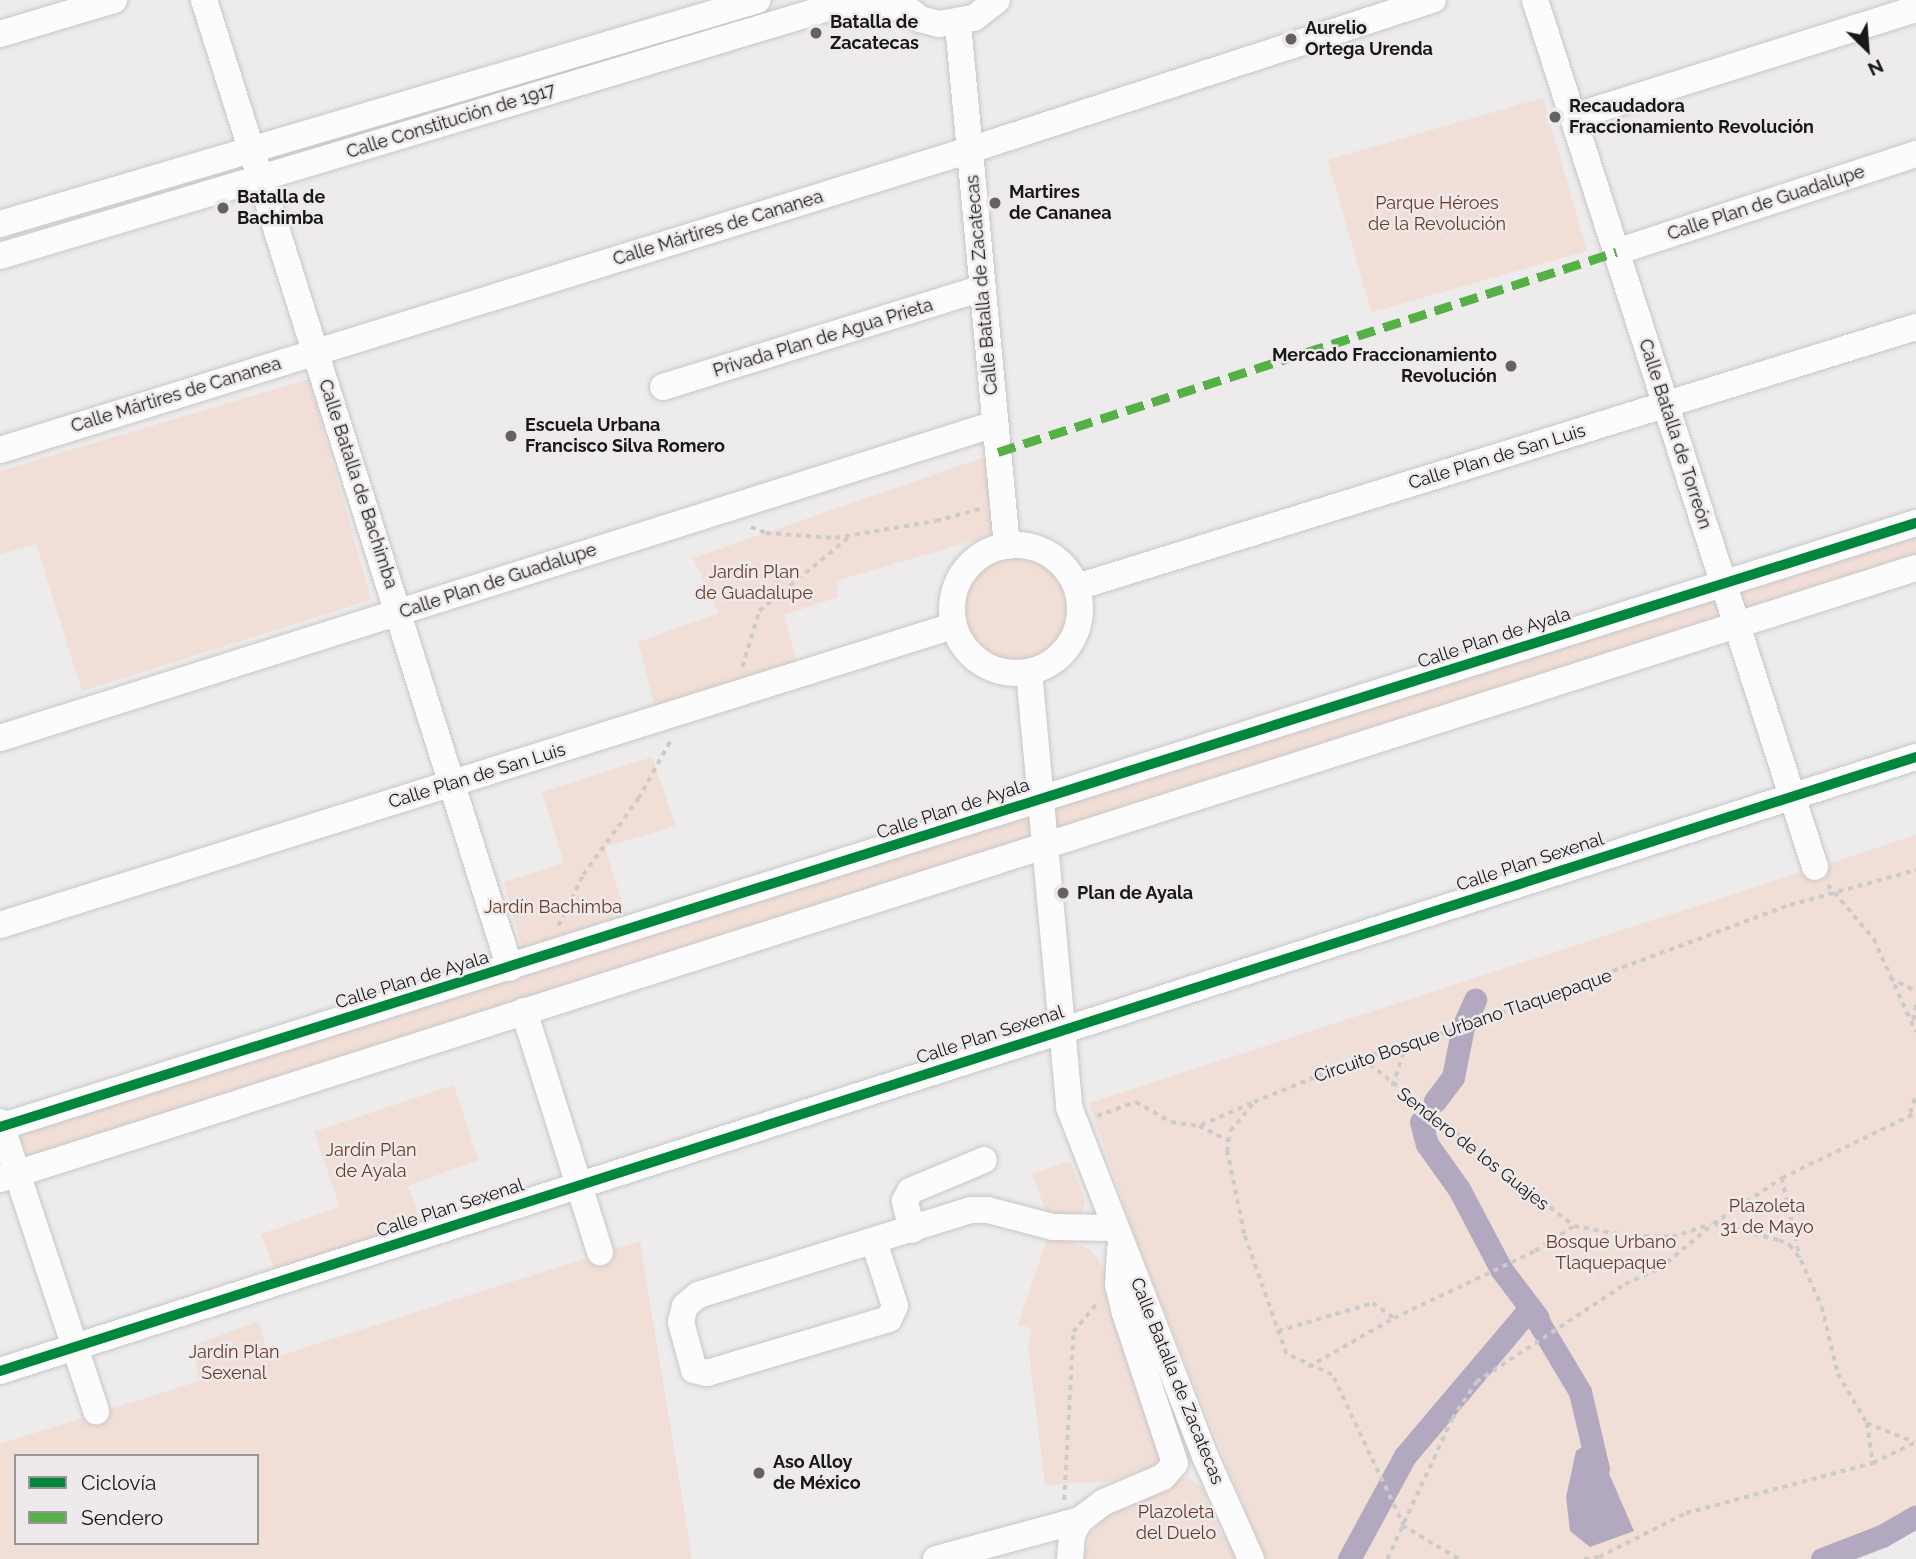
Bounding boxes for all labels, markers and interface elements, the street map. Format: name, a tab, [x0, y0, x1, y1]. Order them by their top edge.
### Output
place label: Batalla de Zacatecas	[830, 12, 919, 54]
north arrow	[1832, 14, 1902, 84]
place label: Aurelio Ortega Urenda	[1305, 18, 1433, 60]
marker: Batalla de Zacatecas	[808, 25, 824, 41]
marker: Aurelio Ortega Urenda	[1283, 31, 1299, 47]
text: N	[1865, 55, 1887, 81]
street label: Calle Constitución de 1917	[344, 79, 558, 163]
place label: Recaudadora Fraccionamiento Revolución	[1569, 96, 1814, 138]
marker: Recaudadora Fraccionamiento Revolución	[1547, 109, 1563, 125]
street label: Calle Plan de Guadalupe	[1665, 161, 1867, 245]
street label: Calle Batalla de Zacatecas	[962, 174, 1002, 396]
place label: Martires de Cananea	[1009, 182, 1112, 224]
street label: Calle Mártires de Cananea	[610, 186, 826, 270]
place label: Batalla de Bachimba	[237, 187, 325, 230]
park label: Parque Héroes de la Revolución	[1368, 193, 1506, 235]
marker: Martires de Cananea	[987, 195, 1003, 211]
marker: Batalla de Bachimba	[215, 200, 231, 216]
street label: Privada Plan de Agua Prieta	[710, 294, 936, 382]
street label: Calle Batalla de Torreón	[1634, 336, 1716, 532]
place label: Mercado Fraccionamiento Revolución	[1272, 345, 1497, 388]
street label: Calle Mártires de Cananea	[68, 353, 284, 437]
marker: Mercado Fraccionamiento Revolución	[1503, 358, 1519, 374]
street label: Calle Batalla de Bachimba	[314, 377, 402, 591]
place label: Escuela Urbana Francisco Silva Romero	[525, 415, 725, 458]
street label: Calle Plan de San Luis	[1406, 420, 1588, 494]
marker: Escuela Urbana Francisco Silva Romero	[503, 428, 519, 444]
street label: Calle Plan de Guadalupe	[397, 539, 599, 623]
park label: Jardín Plan de Guadalupe	[695, 562, 813, 604]
street label: Calle Plan de Ayala	[1415, 603, 1573, 673]
street label: Calle Plan de San Luis	[386, 739, 568, 813]
street label: Calle Plan de Ayala	[874, 774, 1032, 844]
street label: Calle Plan Sexenal	[1454, 828, 1606, 896]
place label: Plan de Ayala	[1077, 882, 1194, 904]
marker: Plan de Ayala	[1055, 885, 1071, 901]
park label: Jardín Bachimba	[484, 896, 622, 918]
street label: Calle Plan de Ayala	[332, 946, 492, 1014]
street label: Circuito Bosque Urbano Tlaquepaque	[1311, 965, 1615, 1087]
street label: Calle Plan Sexenal	[914, 1001, 1066, 1069]
street label: Sendero de los Guajes	[1393, 1083, 1553, 1215]
park label: Jardín Plan de Ayala	[326, 1140, 416, 1182]
street label: Calle Plan Sexenal	[374, 1174, 526, 1242]
park label: Plazoleta 31 de Mayo	[1720, 1196, 1814, 1238]
park label: Bosque Urbano Tlaquepaque	[1546, 1232, 1676, 1274]
street label: Calle Batalla de Zacatecas	[1126, 1275, 1228, 1487]
park label: Jardín Plan Sexenal	[189, 1342, 279, 1384]
place label: Aso Alloy de México	[773, 1452, 861, 1494]
legend	[14, 1454, 259, 1545]
marker: Aso Alloy de México	[751, 1465, 767, 1481]
text: Ciclovía	[81, 1470, 157, 1495]
park label: Plazoleta del Duelo	[1136, 1502, 1216, 1544]
text: Sendero	[81, 1505, 163, 1530]

